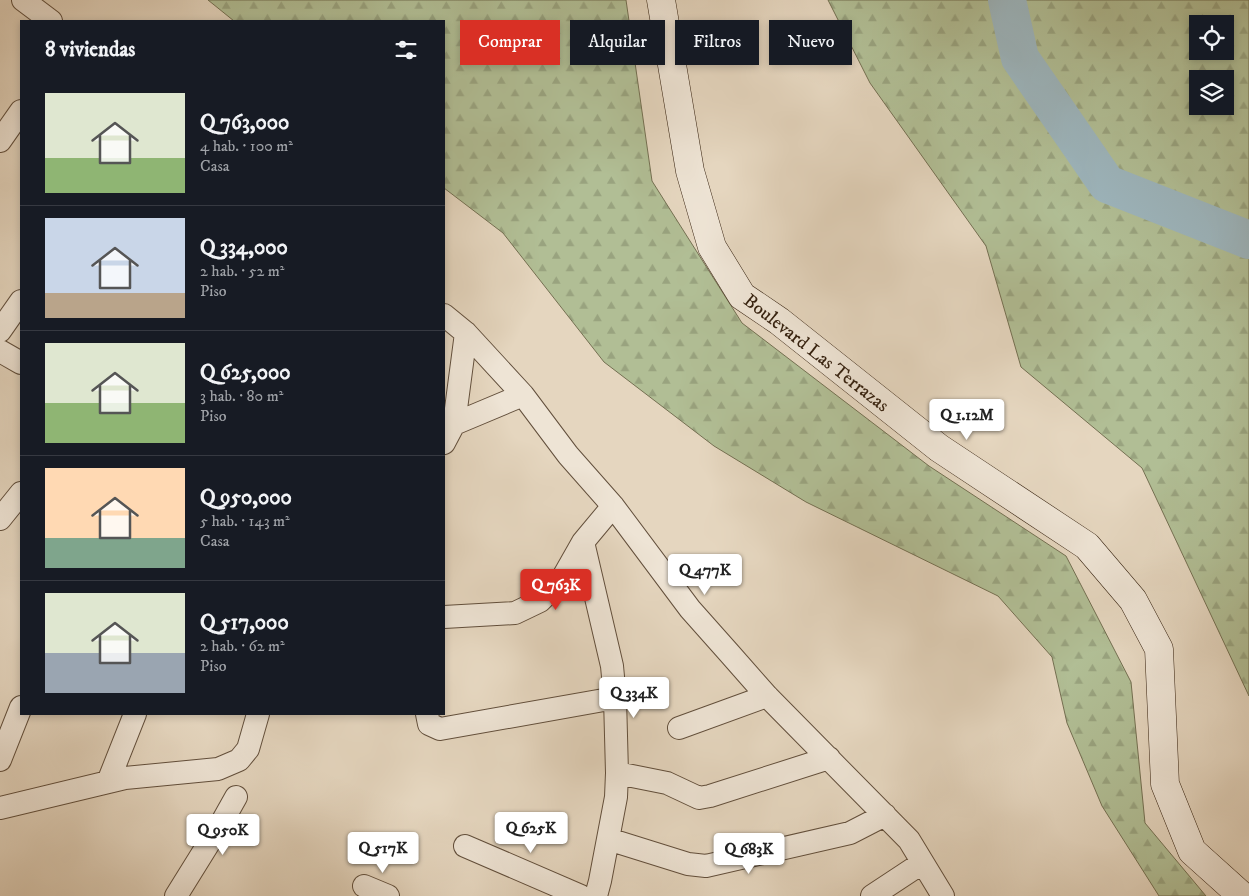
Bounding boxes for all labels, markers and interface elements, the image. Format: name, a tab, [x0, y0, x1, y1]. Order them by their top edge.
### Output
map controls	[1189, 15, 1234, 115]
button: locate	[1189, 15, 1234, 60]
chip: Comprar	[460, 20, 560, 65]
chip: Alquilar	[570, 20, 665, 65]
chip: Filtros	[675, 20, 759, 65]
chip: Nuevo	[769, 20, 852, 65]
icon: filters	[392, 36, 420, 64]
text: 8 viviendas	[45, 37, 135, 63]
button: layers	[1189, 70, 1234, 115]
text: Q 763,000	[200, 110, 289, 136]
icon: home	[85, 113, 145, 173]
text: 4 hab. · 100 m²	[200, 136, 293, 156]
text: Casa	[200, 156, 230, 176]
text: Q 334,000	[200, 235, 288, 261]
icon: home	[85, 238, 145, 298]
text: 2 hab. · 52 m²	[200, 261, 284, 281]
text: Piso	[200, 281, 227, 301]
street label: Boulevard Las Terrazas	[739, 289, 893, 417]
text: Q 625,000	[200, 360, 291, 386]
icon: home	[85, 363, 145, 423]
text: 3 hab. · 80 m²	[200, 386, 283, 406]
pin: Q 1.12M	[921, 398, 1013, 441]
text: Q 1.12M	[940, 405, 994, 425]
text: Piso	[200, 406, 227, 426]
text: Q 950,000	[200, 485, 292, 511]
icon: home	[85, 488, 145, 548]
text: 5 hab. · 143 m²	[200, 511, 290, 531]
text: Casa	[200, 531, 230, 551]
pin: Q 477K	[664, 554, 746, 596]
text: Q 477K	[679, 560, 731, 580]
pin: Q 763K	[515, 568, 597, 611]
text: Q 763K	[531, 575, 581, 595]
text: Q 517,000	[200, 610, 289, 636]
icon: home	[85, 613, 145, 673]
text: 2 hab. · 62 m²	[200, 636, 285, 656]
text: Piso	[200, 656, 227, 676]
pin: Q 334K	[593, 676, 675, 719]
text: Q 334K	[610, 683, 658, 703]
pin: Q 625K	[490, 812, 572, 854]
pin: Q 950K	[182, 814, 264, 856]
text: Q 625K	[506, 818, 556, 838]
text: Q 950K	[197, 820, 249, 840]
pin: Q 517K	[342, 832, 424, 874]
pin: Q 683K	[708, 832, 790, 875]
text: Q 517K	[359, 838, 407, 858]
text: Q 683K	[725, 839, 773, 859]

